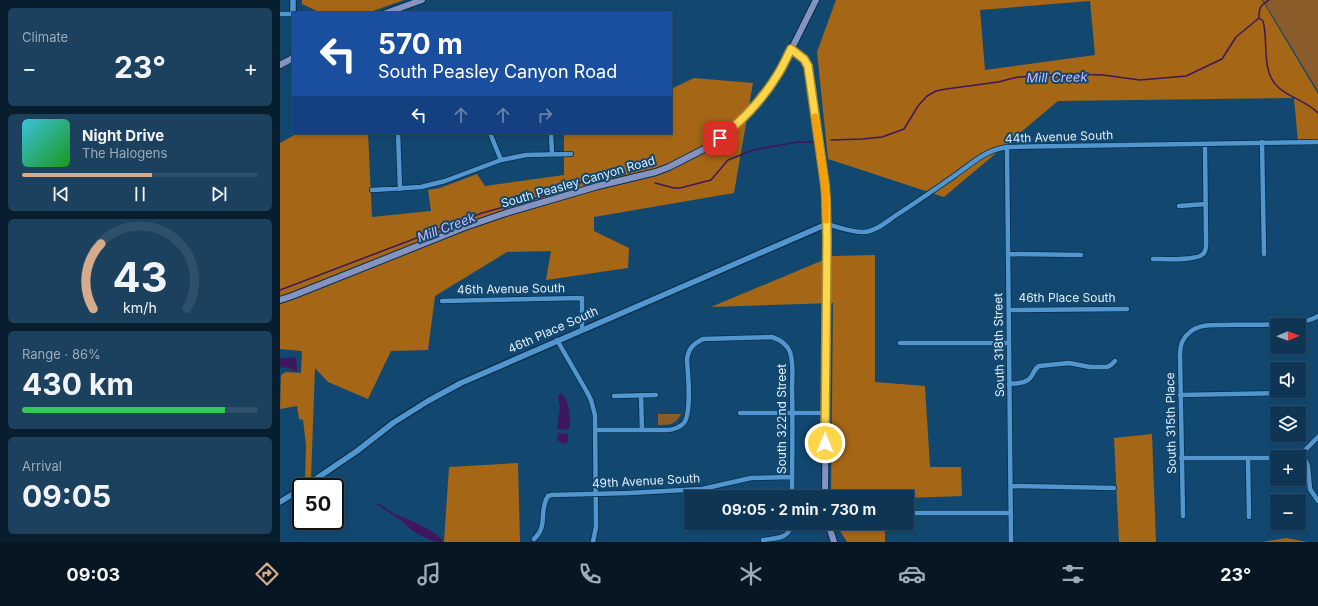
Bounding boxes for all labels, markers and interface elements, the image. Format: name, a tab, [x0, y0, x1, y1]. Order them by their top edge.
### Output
text: 570 m	[378, 27, 463, 61]
icon: left	[312, 28, 364, 80]
text: Climate	[22, 29, 68, 45]
text: 23°	[114, 49, 166, 85]
text: −	[22, 55, 37, 81]
text: +	[243, 55, 258, 81]
text: South Peasley Canyon Road	[378, 61, 617, 82]
water label: Mill Creek	[1026, 68, 1089, 86]
icon: left	[408, 104, 430, 126]
icon: ahead	[450, 104, 472, 126]
icon: ahead	[492, 104, 514, 126]
icon: right	[534, 104, 556, 126]
pin	[703, 121, 737, 155]
text: Night Drive	[82, 126, 164, 145]
icon: arrive	[709, 127, 731, 149]
street label: 44th Avenue South	[1005, 127, 1113, 146]
text: The Halogens	[82, 145, 167, 161]
street label: South Peasley Canyon Road	[499, 152, 657, 211]
icon: previous	[50, 183, 72, 205]
icon: pause	[129, 183, 151, 205]
icon: next	[208, 183, 230, 205]
water label: Mill Creek	[415, 208, 478, 245]
text: 43	[113, 252, 167, 302]
street label: 46th Avenue South	[457, 280, 565, 297]
street label: 46th Place South	[1018, 290, 1116, 305]
street label: South 318th Street	[990, 293, 1007, 397]
text: km/h	[123, 299, 157, 316]
street label: 46th Place South	[505, 303, 600, 356]
north arrow	[1270, 318, 1306, 354]
map controls	[1270, 318, 1306, 530]
text: Range · 86%	[22, 346, 101, 362]
button: sound	[1270, 362, 1306, 398]
street label: South 322nd Street	[774, 364, 789, 474]
text: 430 km	[22, 366, 134, 402]
street label: South 315th Place	[1162, 372, 1179, 474]
button: layers	[1270, 406, 1306, 442]
position arrow	[804, 422, 846, 464]
button: +	[1270, 450, 1306, 486]
text: Arrival	[22, 458, 62, 474]
street label: 49th Avenue South	[591, 470, 700, 491]
text: 09:05	[22, 478, 111, 514]
speed limit sign: 50	[292, 478, 344, 530]
button: −	[1270, 494, 1306, 530]
text: 09:05 · 2 min · 730 m	[722, 500, 876, 519]
icon: directions	[253, 560, 281, 588]
icon: music	[415, 560, 443, 588]
icon: phone	[576, 560, 604, 588]
icon: climate	[737, 560, 765, 588]
icon: car	[898, 560, 926, 588]
icon: filters	[1059, 560, 1087, 588]
text: 09:03	[67, 564, 120, 585]
text: 23°	[1220, 564, 1251, 585]

